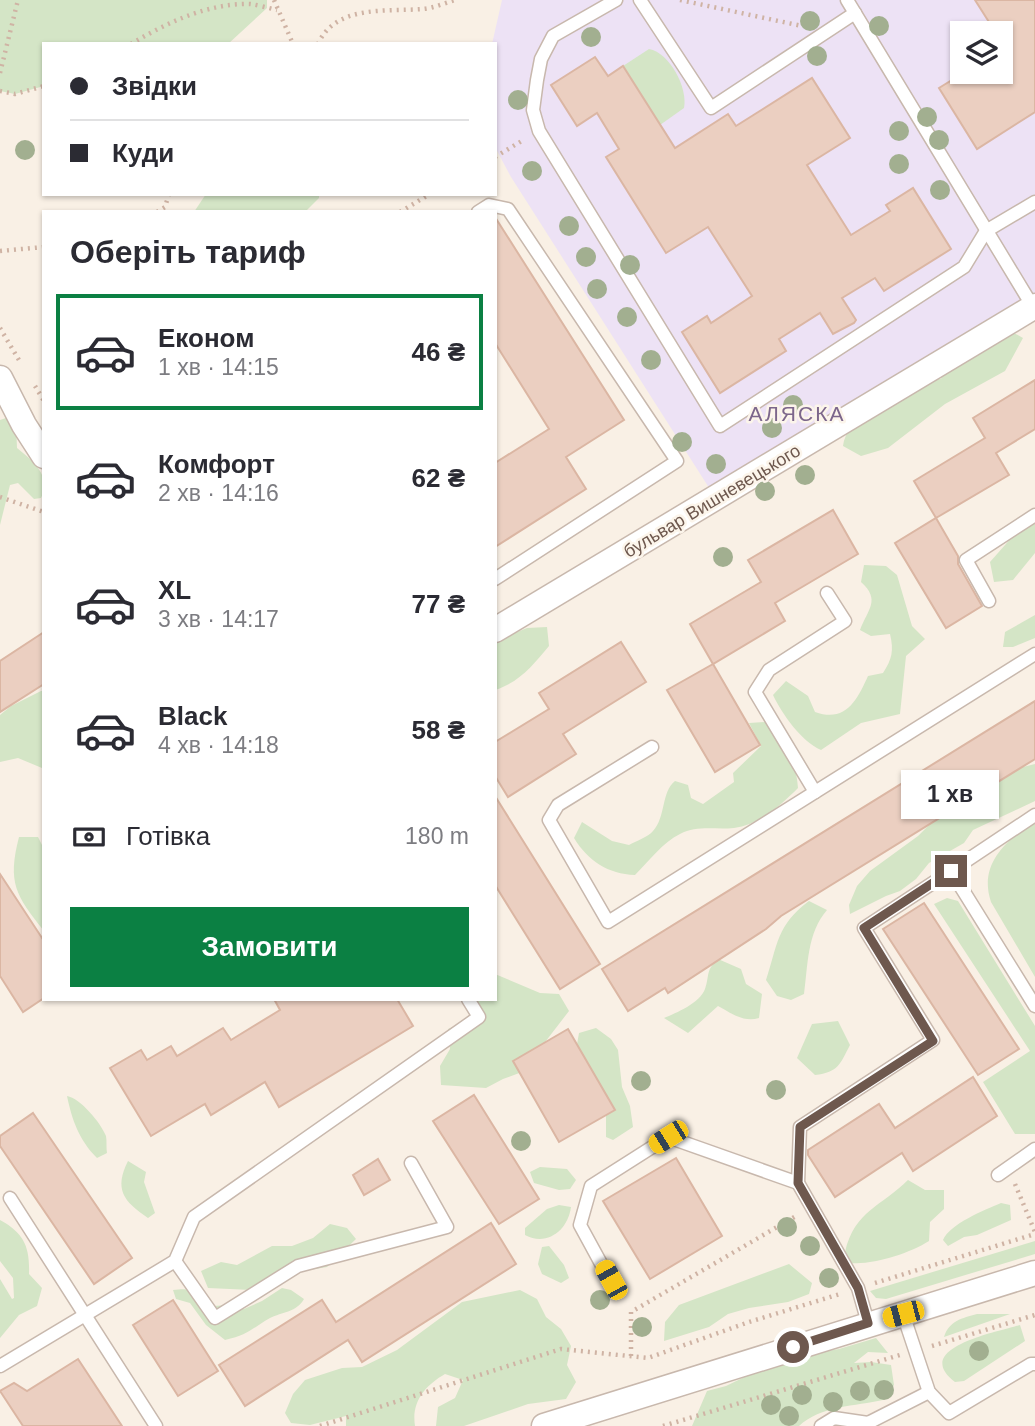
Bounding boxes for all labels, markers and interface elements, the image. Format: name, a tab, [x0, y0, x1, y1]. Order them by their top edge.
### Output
map controls	[950, 21, 1013, 84]
button: layers	[950, 21, 1013, 84]
text: Звідки	[112, 71, 197, 101]
text: Куди	[112, 138, 174, 168]
text: Оберіть тариф	[70, 234, 306, 270]
icon: car	[74, 321, 137, 384]
text: Економ	[158, 323, 254, 353]
text: 46 ₴	[412, 337, 465, 367]
text: 1 хв · 14:15	[158, 354, 279, 380]
district label: АЛЯСКА	[749, 402, 845, 425]
street label: бульвар Вишневецького	[620, 440, 804, 562]
icon: car	[74, 447, 137, 510]
text: Комфорт	[158, 449, 275, 479]
text: 62 ₴	[412, 463, 465, 493]
text: 2 хв · 14:16	[158, 480, 279, 506]
icon: car	[74, 573, 137, 636]
text: XL	[158, 575, 191, 605]
text: 77 ₴	[412, 589, 465, 619]
text: 3 хв · 14:17	[158, 606, 279, 632]
icon: car	[74, 699, 137, 762]
text: Black	[158, 701, 227, 731]
text: 58 ₴	[412, 715, 465, 745]
text: 4 хв · 14:18	[158, 732, 279, 758]
callout: 1 хв	[902, 770, 1000, 818]
text: 1 хв	[927, 781, 973, 807]
icon: cash	[70, 818, 108, 856]
text: Готівка	[126, 821, 210, 851]
text: 180 m	[405, 823, 469, 849]
route end	[935, 855, 967, 887]
button: Замовити	[70, 907, 469, 987]
car	[645, 1117, 692, 1157]
car	[592, 1257, 631, 1303]
car	[880, 1298, 927, 1330]
route start	[777, 1331, 809, 1363]

